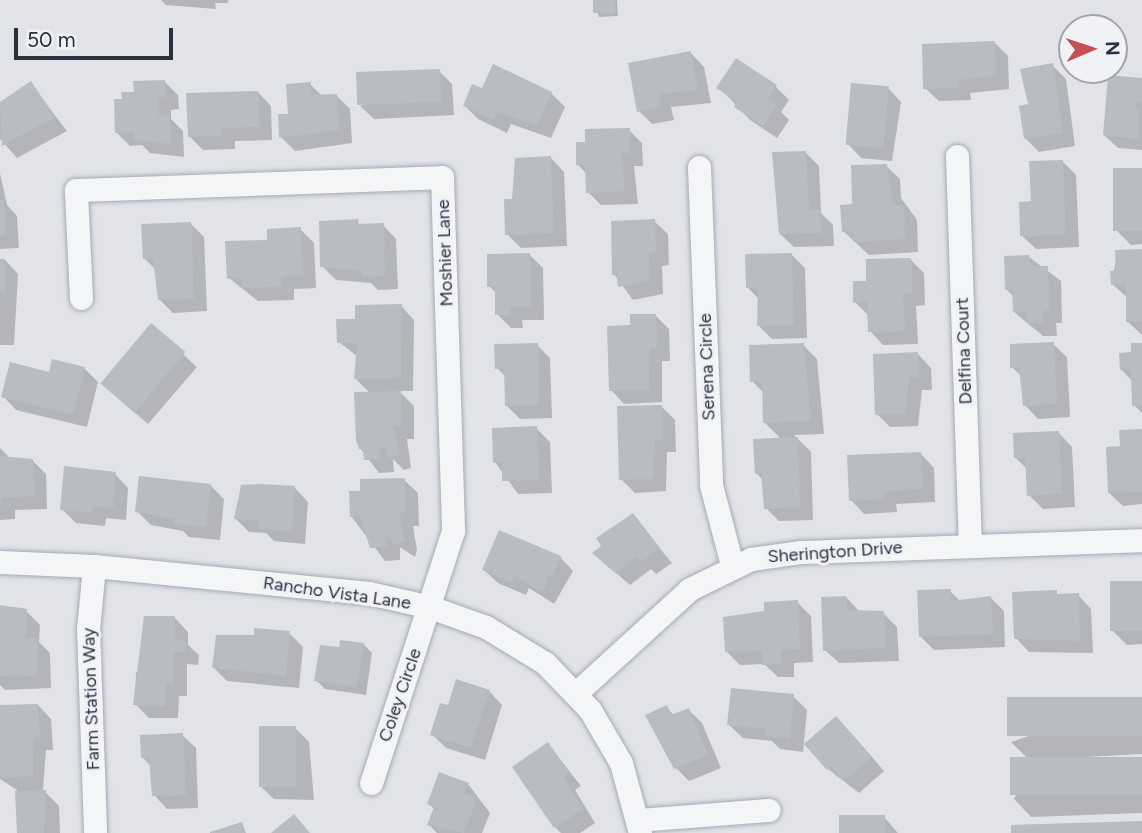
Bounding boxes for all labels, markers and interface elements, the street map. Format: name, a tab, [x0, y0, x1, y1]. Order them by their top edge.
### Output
scale bar	[18, 14, 177, 58]
north arrow	[1058, 14, 1128, 84]
text: 50 m	[27, 27, 76, 52]
text: N	[1101, 41, 1124, 56]
street label: Moshier Lane	[432, 199, 458, 307]
street label: Delfina Court	[951, 297, 977, 405]
street label: Serena Circle	[694, 313, 720, 421]
street label: Sherington Drive	[767, 537, 903, 567]
street label: Rancho Vista Lane	[262, 572, 412, 614]
street label: Farm Station Way	[78, 627, 104, 771]
street label: Coley Circle	[374, 645, 426, 745]

